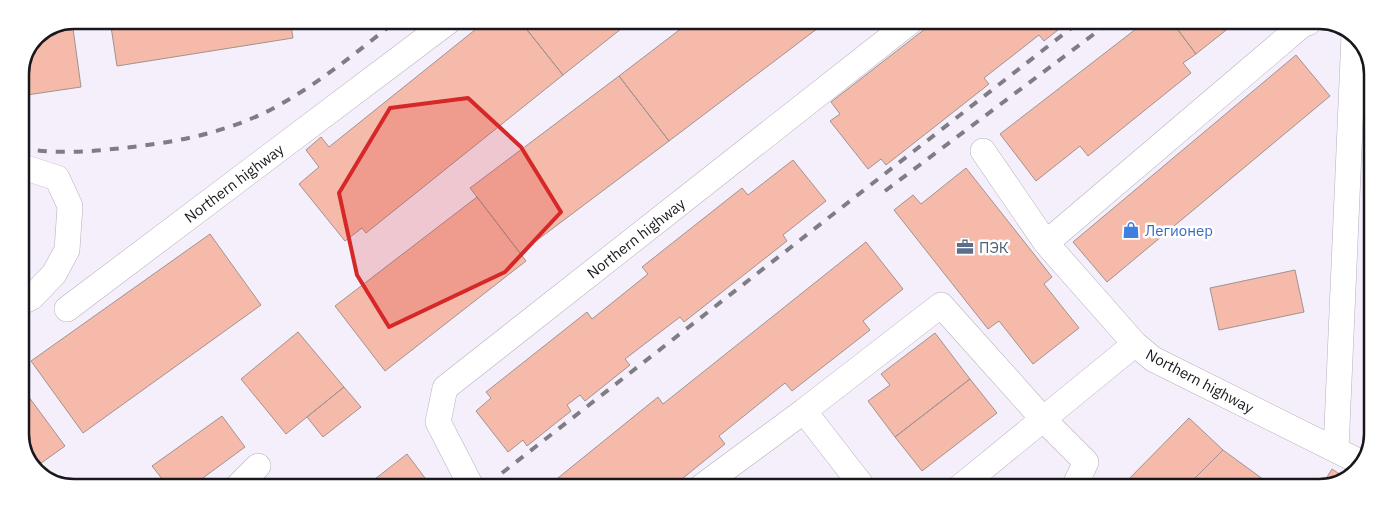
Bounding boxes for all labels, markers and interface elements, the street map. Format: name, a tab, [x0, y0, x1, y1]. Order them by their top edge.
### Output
street label: Northern highway	[181, 139, 288, 227]
street label: Northern highway	[583, 193, 689, 282]
shop icon: Легионер	[1121, 220, 1141, 240]
place label: Легионер	[1145, 221, 1213, 240]
office icon: ПЭК	[955, 237, 975, 257]
place label: ПЭК	[979, 238, 1009, 257]
street label: Northern highway	[1143, 345, 1258, 418]

